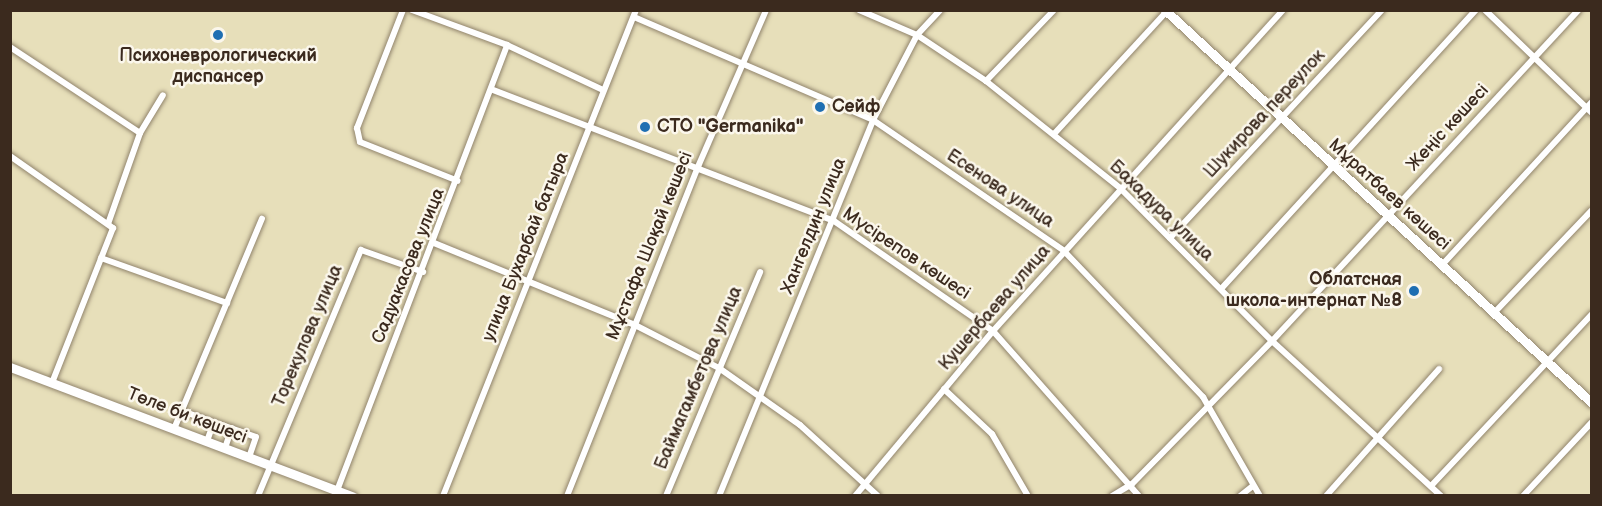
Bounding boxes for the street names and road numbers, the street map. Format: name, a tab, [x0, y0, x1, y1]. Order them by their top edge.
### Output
street label: Шукирова переулок	[1200, 45, 1330, 183]
street label: Жеңіс көшесі	[1402, 80, 1494, 176]
street label: Мұратбаев көшесі	[1324, 135, 1454, 255]
street label: Есенова улица	[942, 145, 1058, 233]
street label: Мұстафа Шоқай көшесі	[602, 148, 698, 344]
street label: улица Бухарбай батыра	[478, 149, 574, 345]
street label: Хангелдин улица	[777, 155, 851, 297]
street label: Бахадура улица	[1104, 156, 1218, 266]
street label: Садуакасова улица	[368, 185, 450, 347]
street label: Мүсірепов көшесі	[838, 203, 974, 305]
street label: Кушербаева улица	[935, 241, 1055, 375]
street label: Торекулова улица	[268, 262, 348, 410]
street label: Баймагамбетова улица	[651, 283, 747, 473]
street label: Төле би көшесі	[124, 383, 250, 449]

